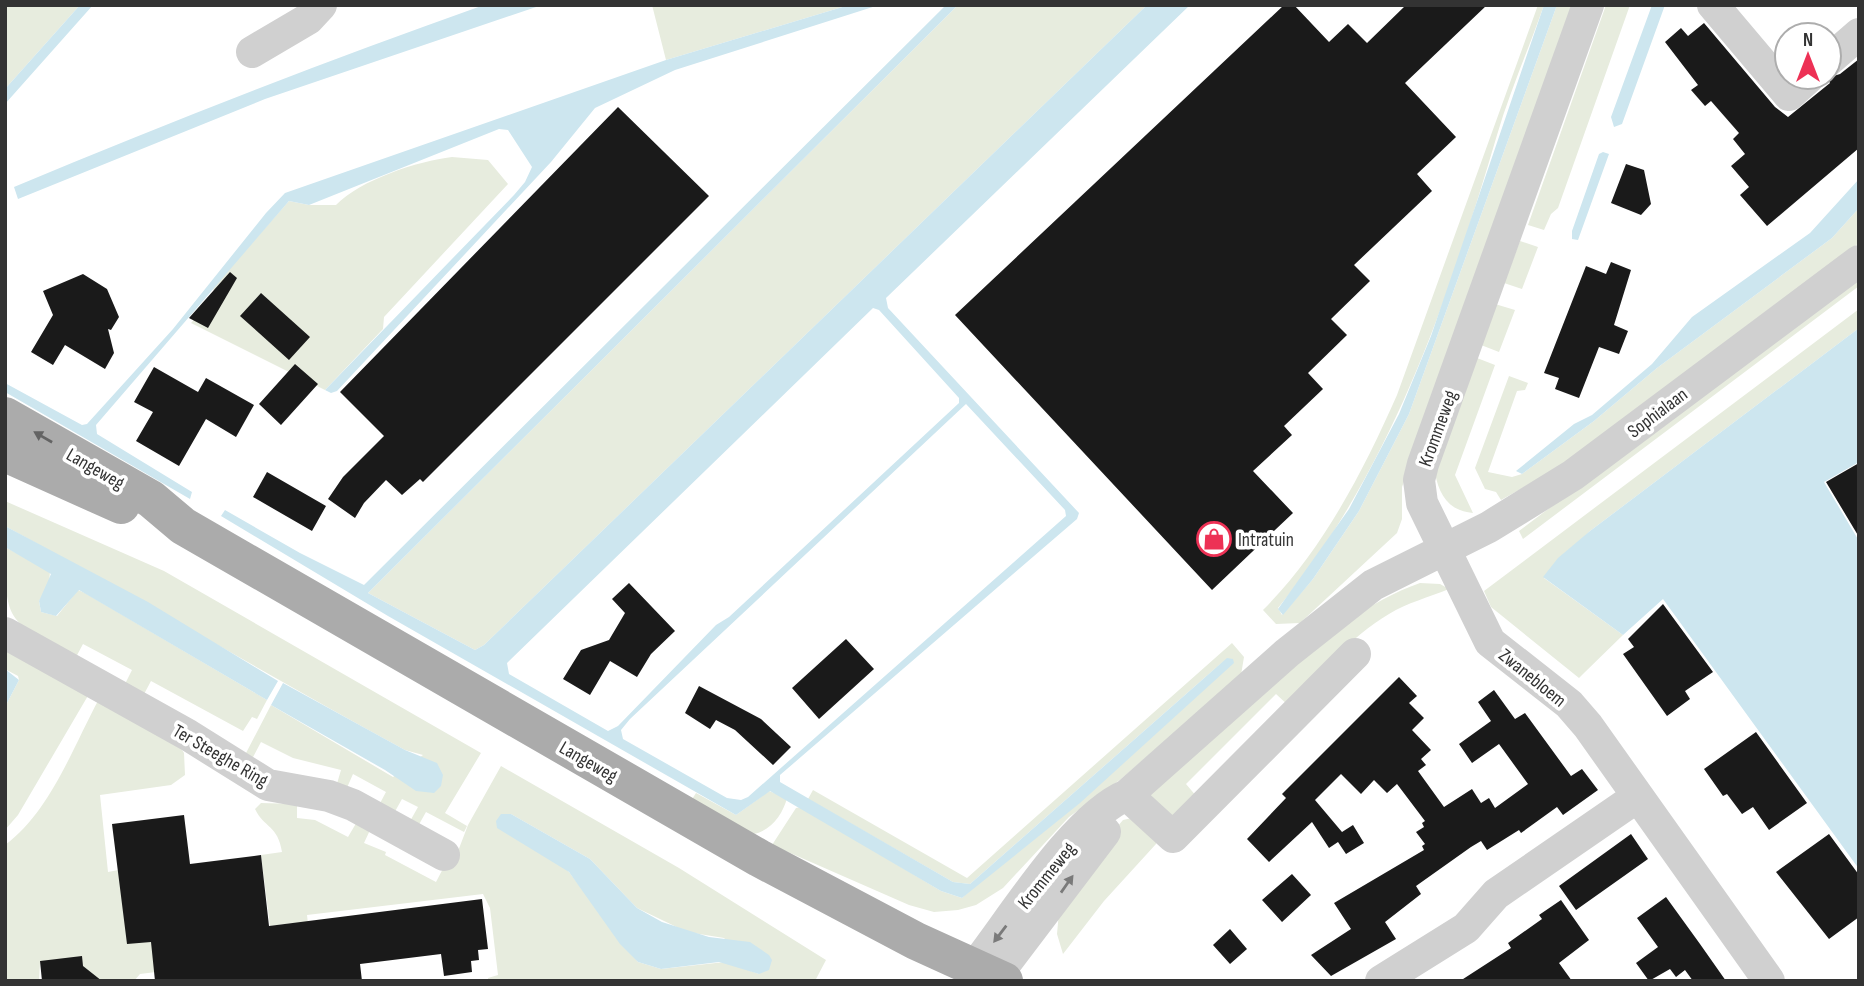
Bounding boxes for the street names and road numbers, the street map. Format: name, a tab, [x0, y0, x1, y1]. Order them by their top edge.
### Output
street label: Sophialaan	[1623, 383, 1692, 443]
street label: Krommeweg	[1414, 387, 1463, 470]
street label: Langeweg	[62, 443, 129, 495]
street label: Zwanebloem	[1494, 644, 1570, 712]
street label: Ter Steeghe Ring	[169, 720, 272, 793]
street label: Langeweg	[555, 736, 622, 788]
street label: Krommeweg	[1013, 838, 1081, 914]

